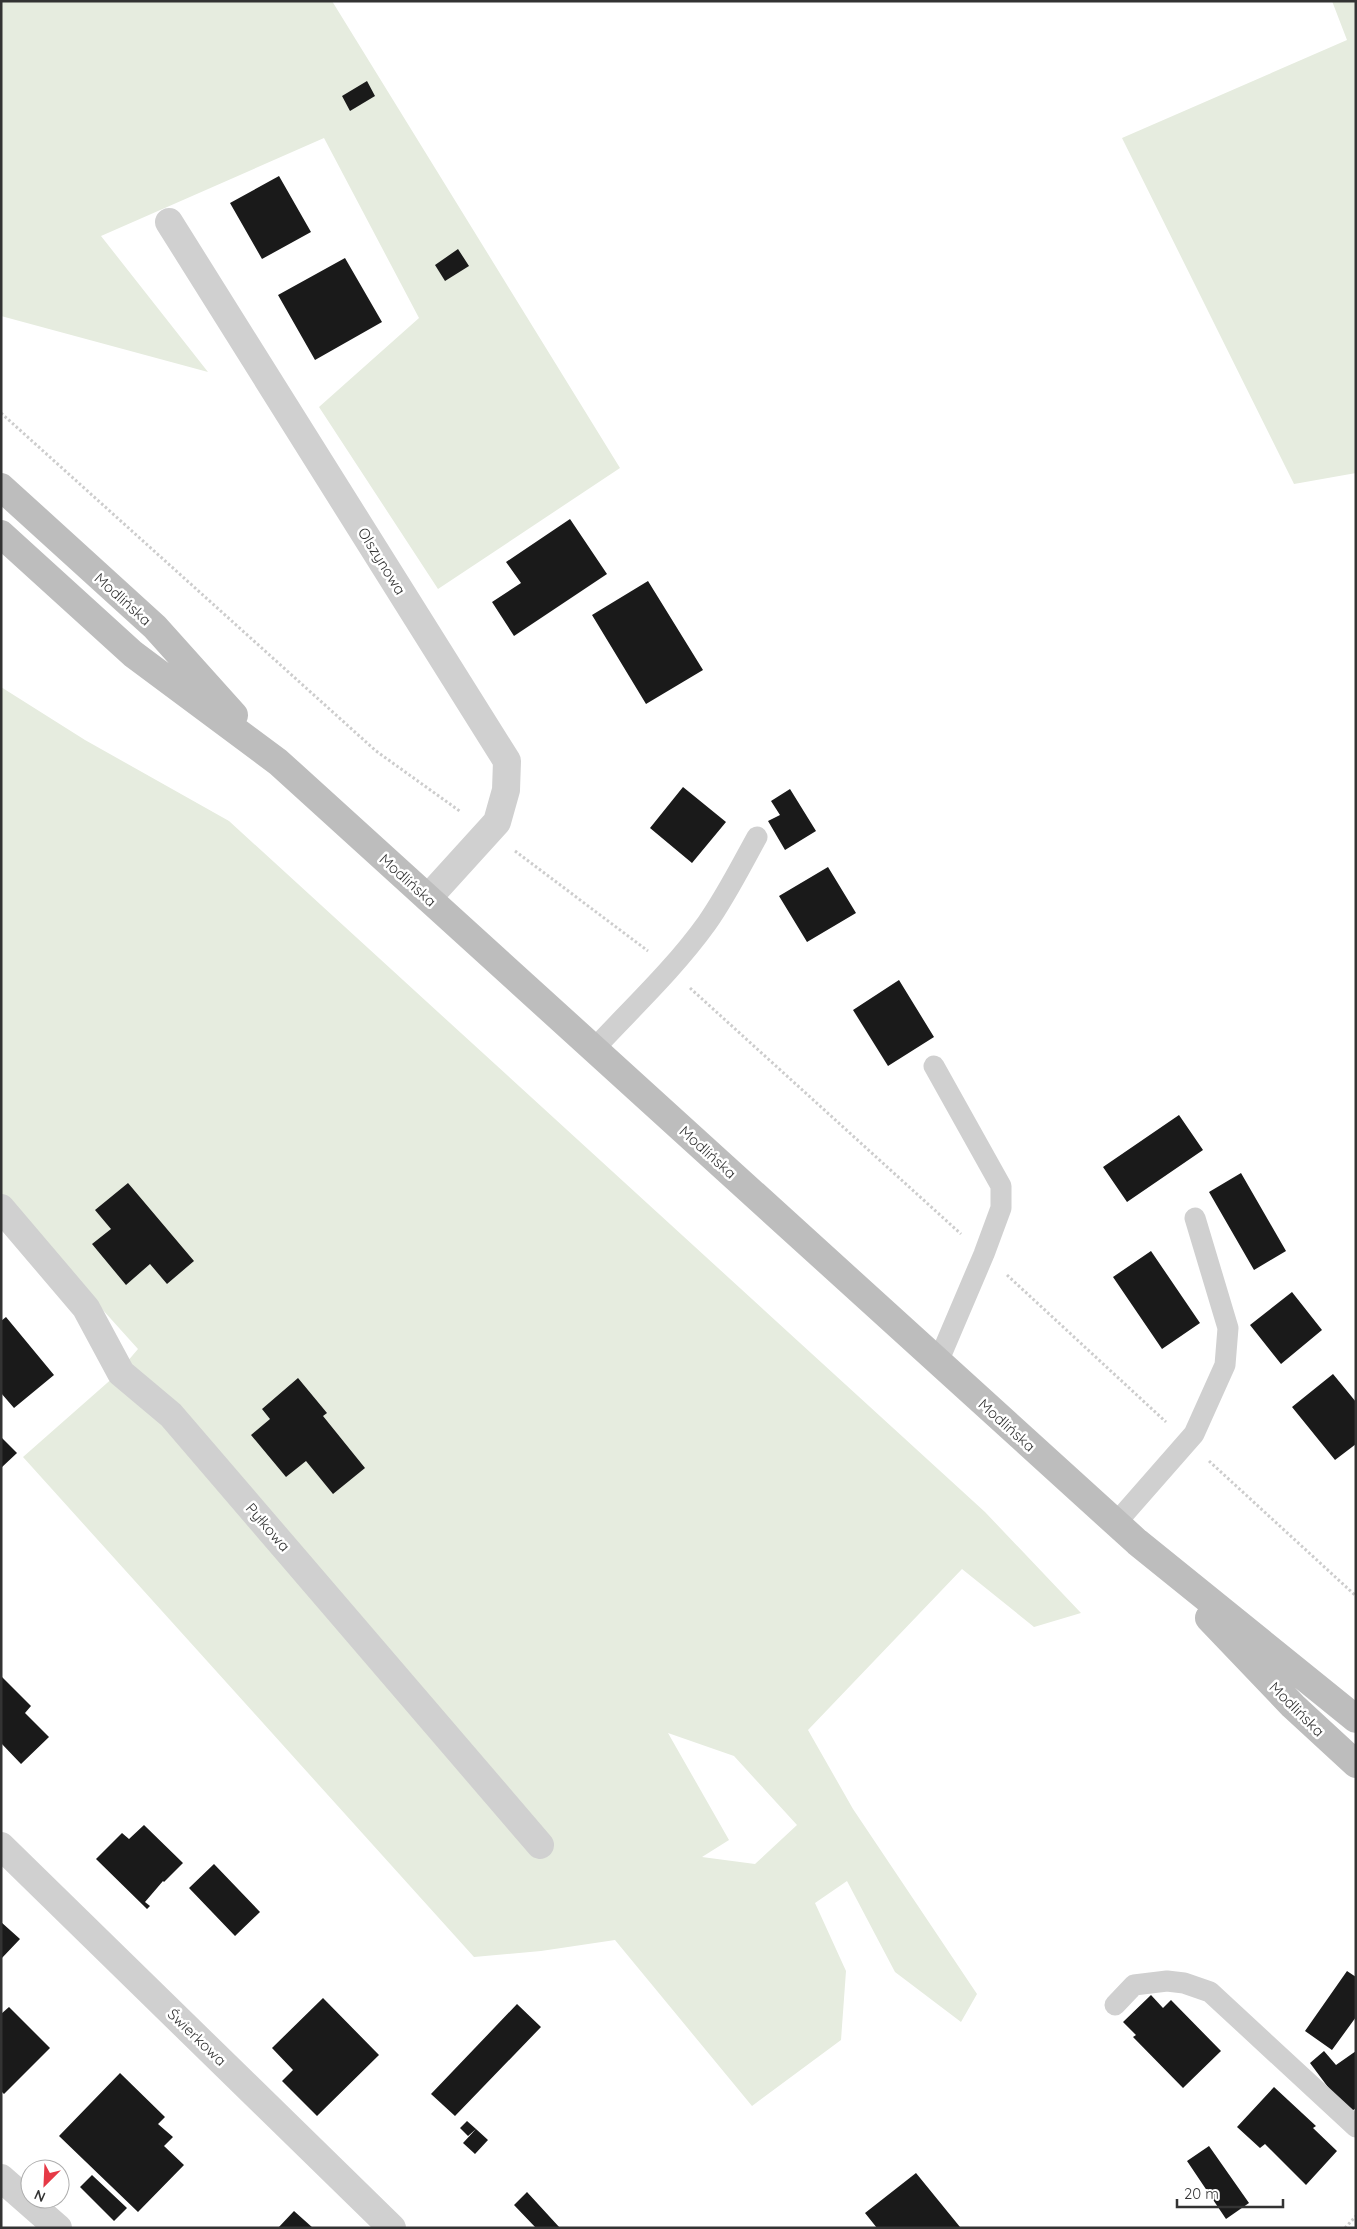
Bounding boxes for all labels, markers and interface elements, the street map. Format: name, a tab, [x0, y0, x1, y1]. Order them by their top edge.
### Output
street label: Olszynowa	[354, 524, 410, 598]
street label: Modlińska	[91, 569, 155, 629]
street label: Modlińska	[376, 850, 440, 910]
street label: Modlińska	[676, 1122, 740, 1182]
street label: Modlińska	[975, 1395, 1039, 1455]
street label: Pyłkowa	[242, 1499, 294, 1555]
street label: Modlińska	[1266, 1678, 1328, 1740]
street label: Świerkowa	[164, 2004, 230, 2070]
north arrow	[20, 2159, 70, 2209]
scale bar	[1177, 2176, 1283, 2208]
text: 20 m	[1184, 2184, 1219, 2203]
text: N	[31, 2186, 48, 2206]

